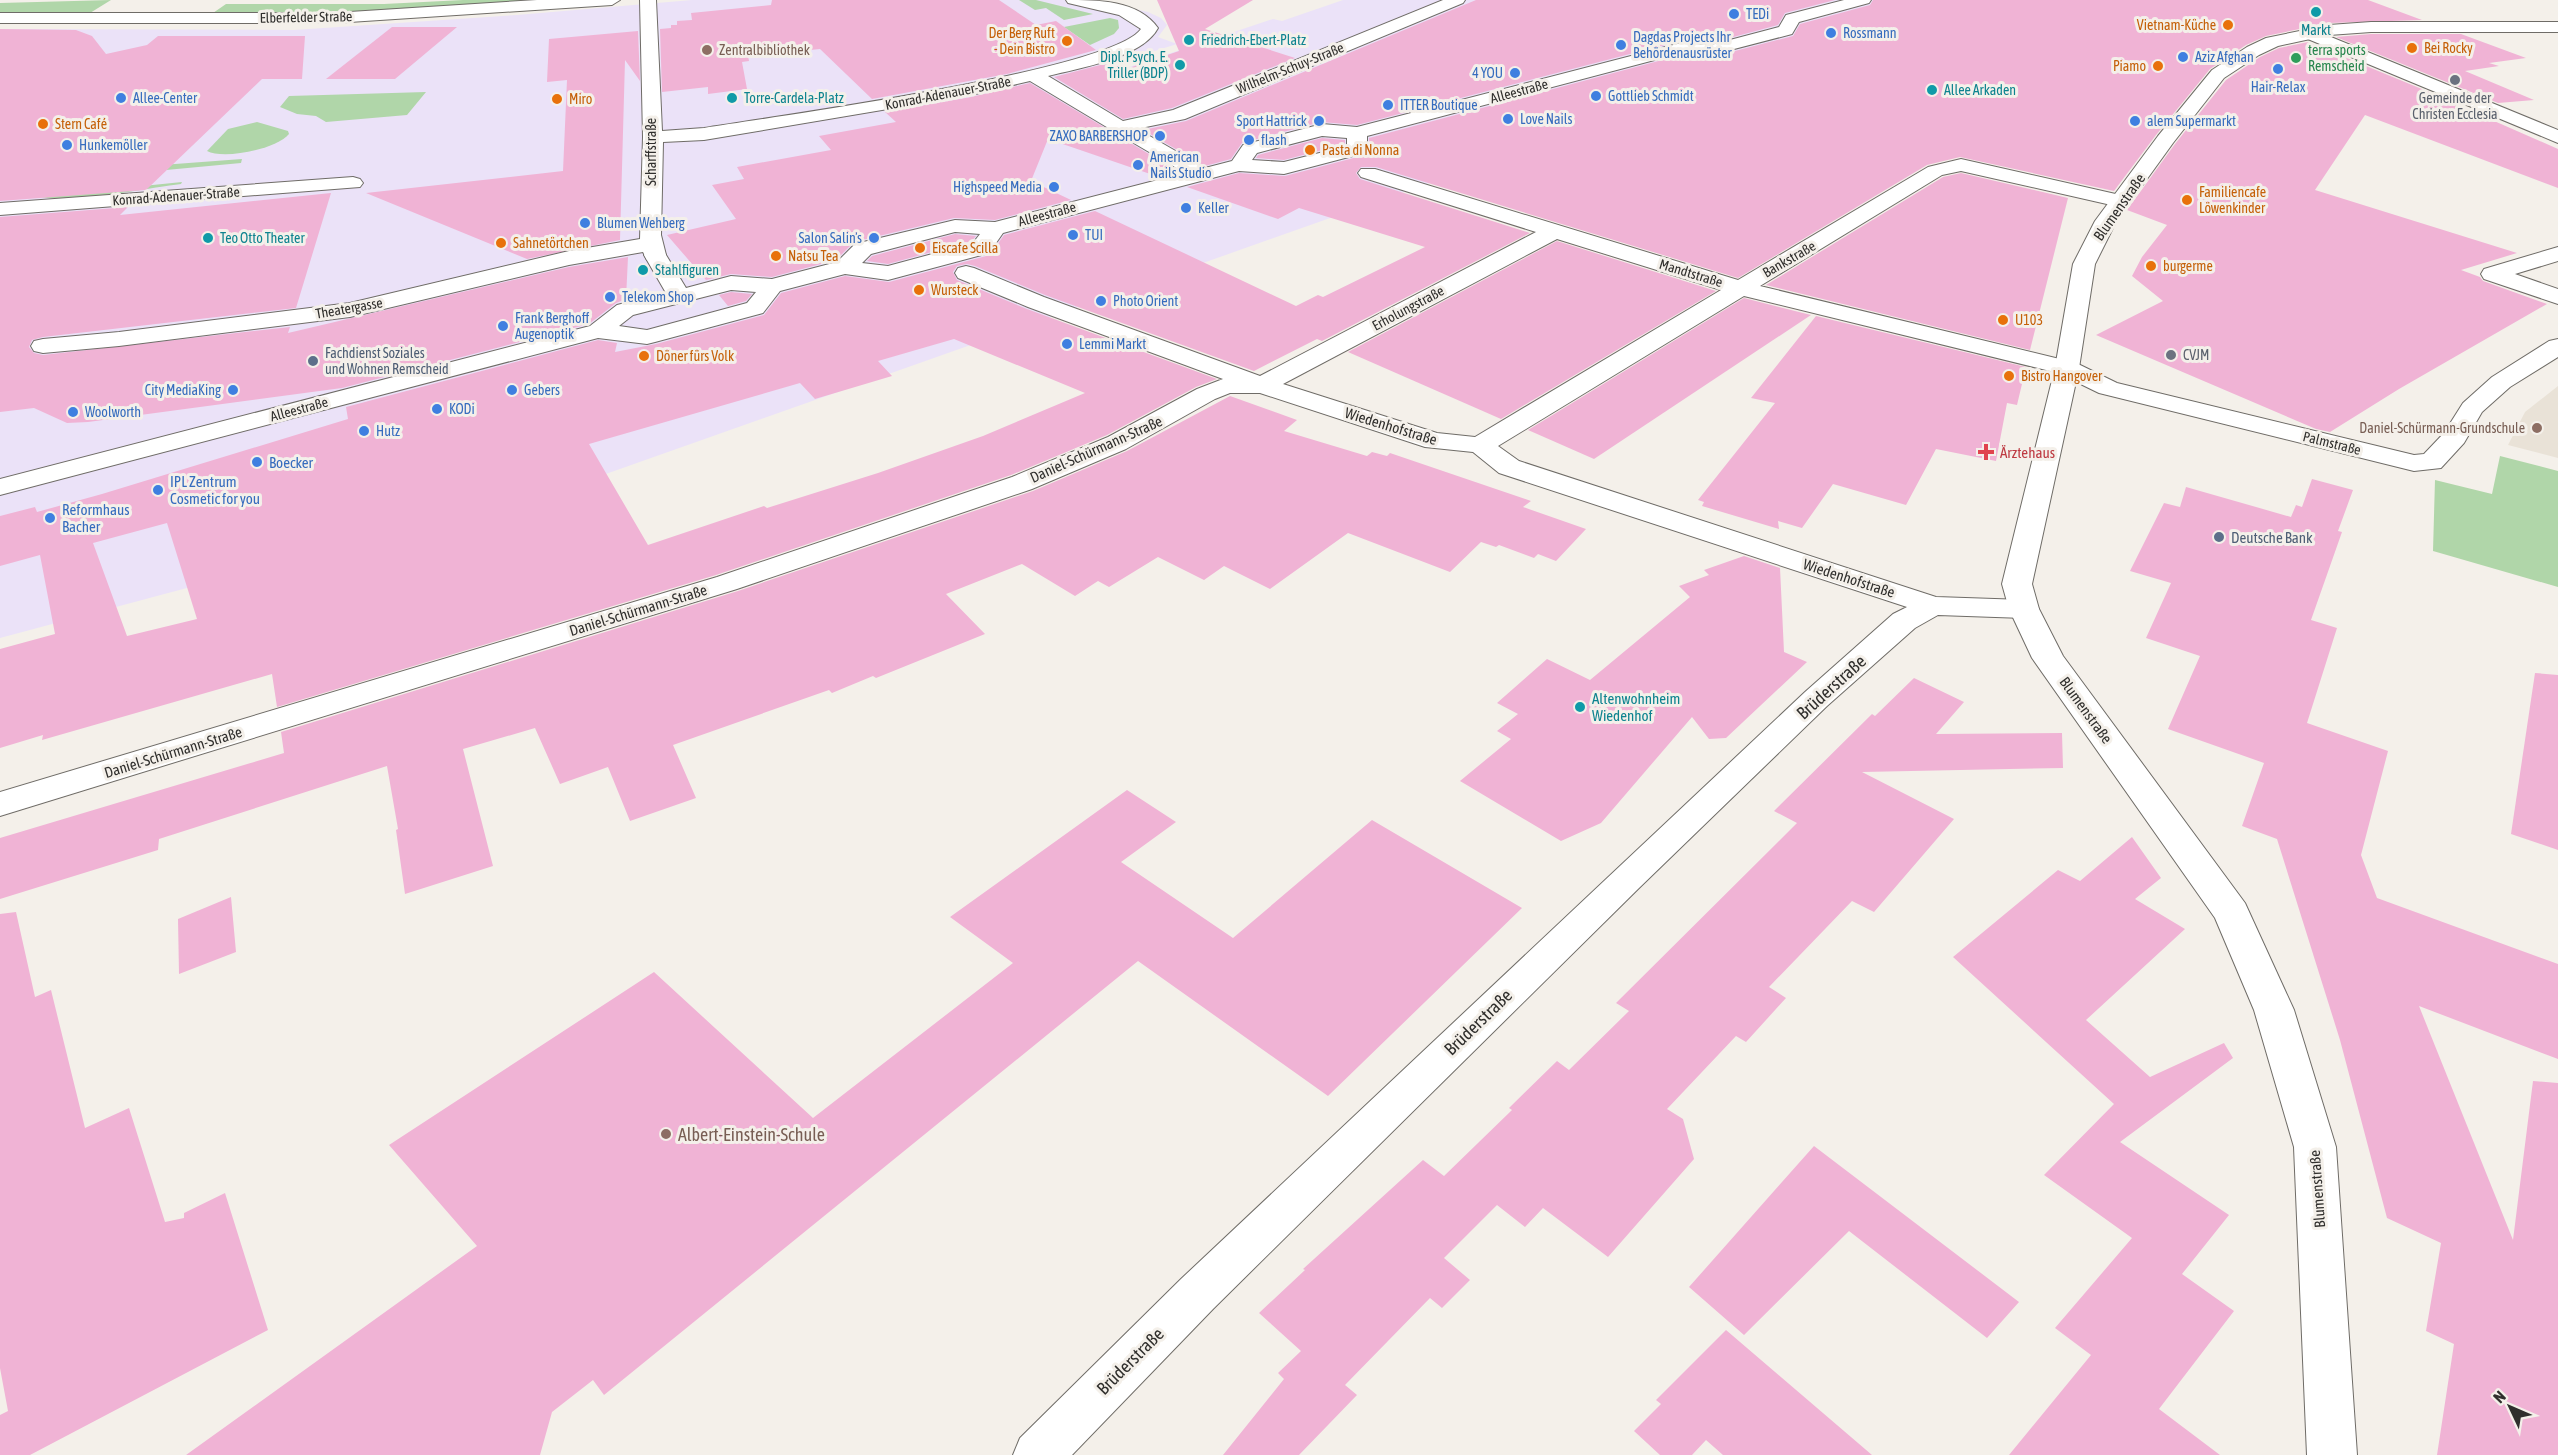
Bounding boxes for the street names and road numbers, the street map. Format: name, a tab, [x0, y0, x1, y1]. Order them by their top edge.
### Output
street label: Elberfelder Straße	[260, 8, 352, 26]
street label: Wilhelm-Schuy-Straße	[1234, 39, 1346, 97]
street label: Konrad-Adenauer-Straße	[884, 73, 1012, 113]
street label: Alleestraße	[1488, 76, 1550, 106]
street label: Scharffstraße	[643, 118, 659, 186]
street label: Blumenstraße	[2090, 170, 2148, 244]
street label: Konrad-Adenauer-Straße	[112, 184, 240, 208]
street label: Alleestraße	[1016, 199, 1078, 229]
street label: Bankstraße	[1760, 237, 1818, 281]
street label: Mandtstraße	[1657, 256, 1725, 290]
street label: Erholungstraße	[1369, 282, 1447, 334]
street label: Theatergasse	[314, 294, 384, 322]
street label: Alleestraße	[268, 394, 330, 424]
street label: Wiedenhofstraße	[1343, 404, 1439, 448]
street label: Daniel-Schürmann-Straße	[1027, 412, 1165, 486]
street label: Palmstraße	[2301, 428, 2363, 458]
street label: Wiedenhofstraße	[1801, 555, 1897, 601]
street label: Daniel-Schürmann-Straße	[567, 581, 709, 639]
street label: Brüderstraße	[1792, 650, 1870, 724]
street label: Blumenstraße	[2056, 674, 2116, 747]
street label: Daniel-Schürmann-Straße	[102, 723, 244, 781]
street label: Brüderstraße	[1440, 985, 1516, 1059]
street label: Blumenstraße	[2306, 1149, 2328, 1228]
street label: Brüderstraße	[1092, 1323, 1168, 1399]

